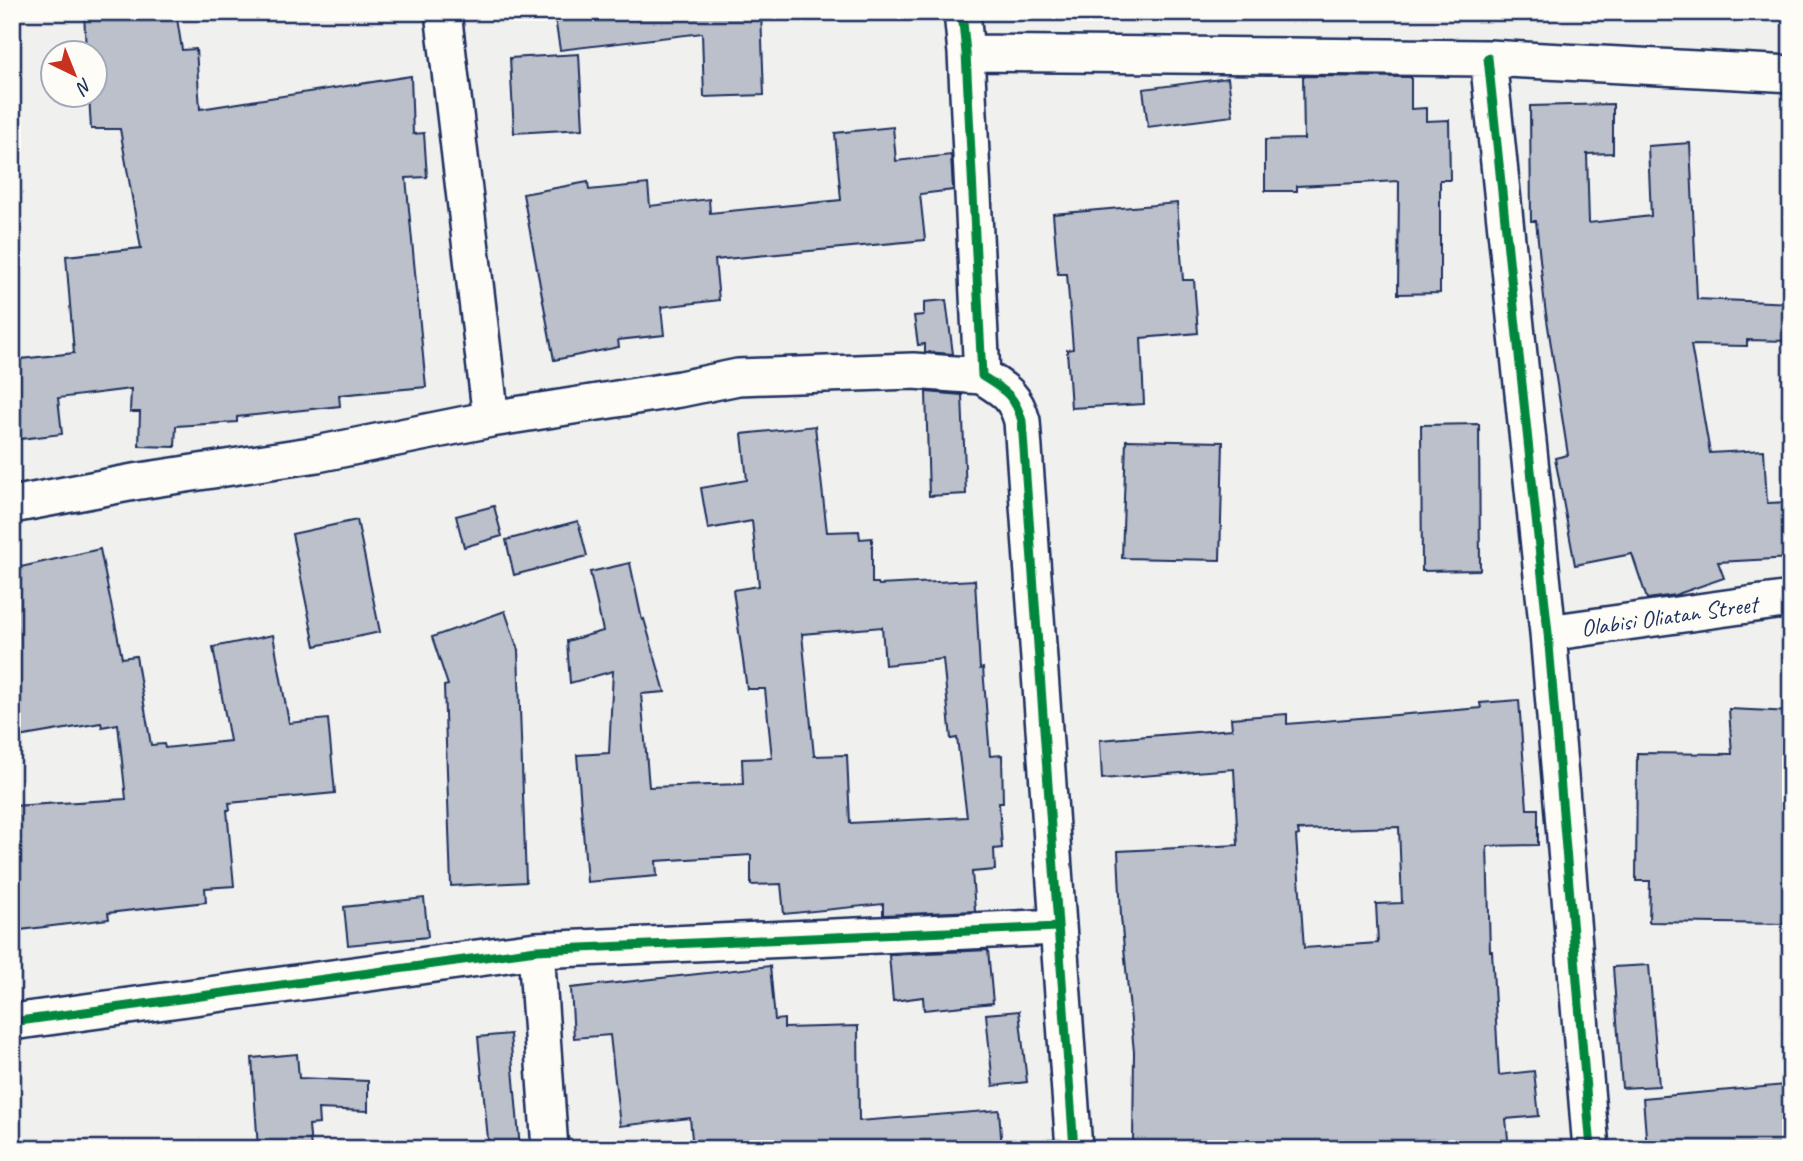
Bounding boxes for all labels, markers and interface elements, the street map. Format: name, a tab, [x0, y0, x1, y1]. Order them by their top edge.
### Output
north arrow	[38, 38, 108, 108]
text: N	[70, 73, 97, 101]
street label: Olabisi Oliatan Street	[1579, 588, 1762, 643]

